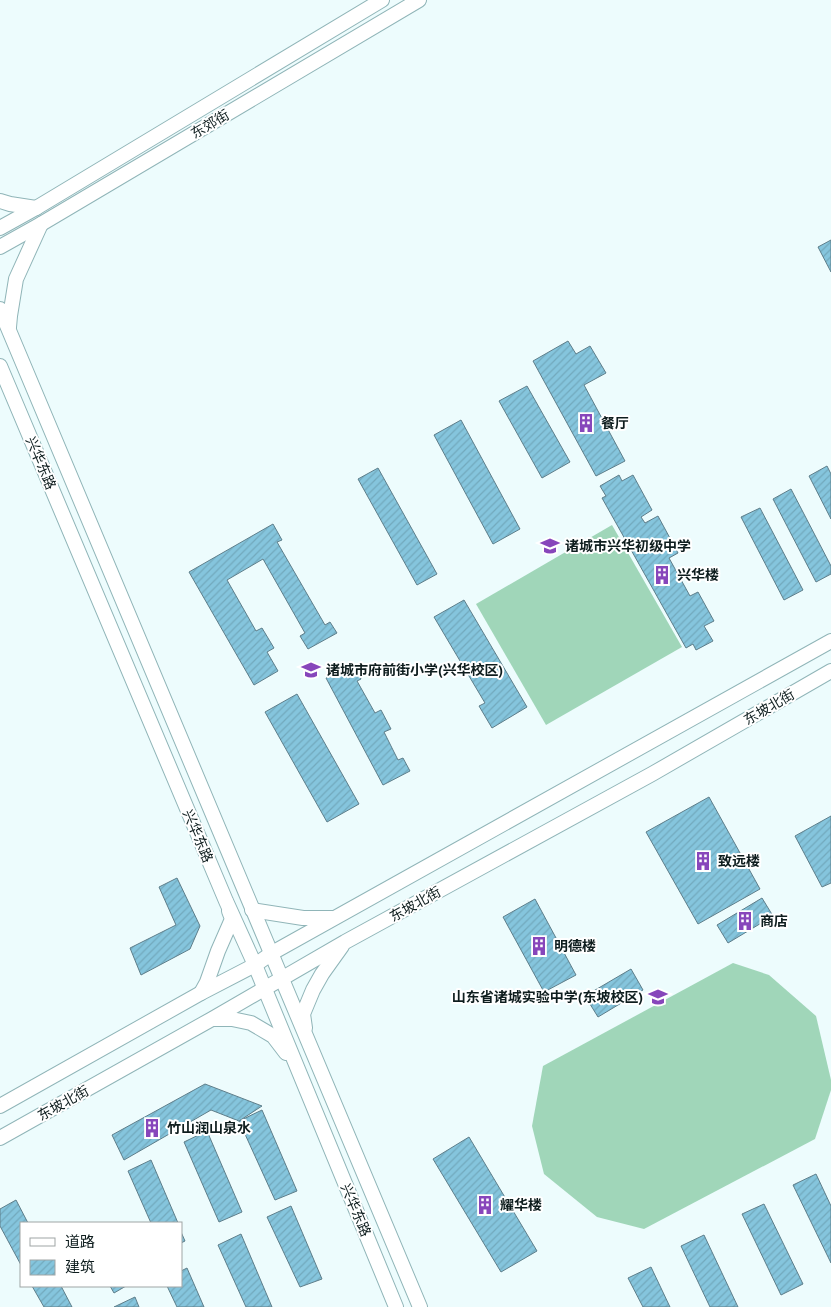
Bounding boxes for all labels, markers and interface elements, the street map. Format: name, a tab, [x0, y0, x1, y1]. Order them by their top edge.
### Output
street label: 东郊街	[187, 105, 233, 143]
building icon: 餐厅	[575, 412, 597, 434]
place label: 餐厅	[601, 414, 629, 432]
street label: 兴华东路	[22, 434, 60, 492]
school or university icon: 诸城市兴华初级中学	[539, 535, 561, 557]
place label: 诸城市兴华初级中学	[565, 537, 691, 555]
building icon: 兴华楼	[651, 564, 673, 586]
place label: 兴华楼	[677, 566, 719, 584]
school or university icon: 诸城市府前街小学(兴华校区)	[300, 659, 322, 681]
place label: 诸城市府前街小学(兴华校区)	[326, 661, 503, 679]
street label: 东坡北街	[740, 685, 798, 729]
street label: 兴华东路	[179, 807, 217, 865]
building icon: 致远楼	[692, 850, 714, 872]
place label: 致远楼	[718, 852, 760, 870]
street label: 东坡北街	[386, 883, 444, 925]
building icon: 商店	[734, 910, 756, 932]
place label: 商店	[760, 912, 788, 930]
building icon: 明德楼	[528, 935, 550, 957]
place label: 明德楼	[554, 937, 596, 955]
school or university icon: 山东省诸城实验中学(东坡校区)	[647, 986, 669, 1008]
place label: 山东省诸城实验中学(东坡校区)	[452, 988, 643, 1006]
street label: 东坡北街	[34, 1082, 92, 1124]
building icon: 竹山润山泉水	[141, 1117, 163, 1139]
place label: 竹山润山泉水	[167, 1119, 251, 1137]
street label: 兴华东路	[337, 1181, 375, 1239]
building icon: 耀华楼	[474, 1194, 496, 1216]
place label: 耀华楼	[500, 1196, 542, 1214]
legend	[20, 1222, 182, 1287]
text: 道路	[65, 1232, 95, 1251]
text: 建筑	[65, 1257, 95, 1276]

